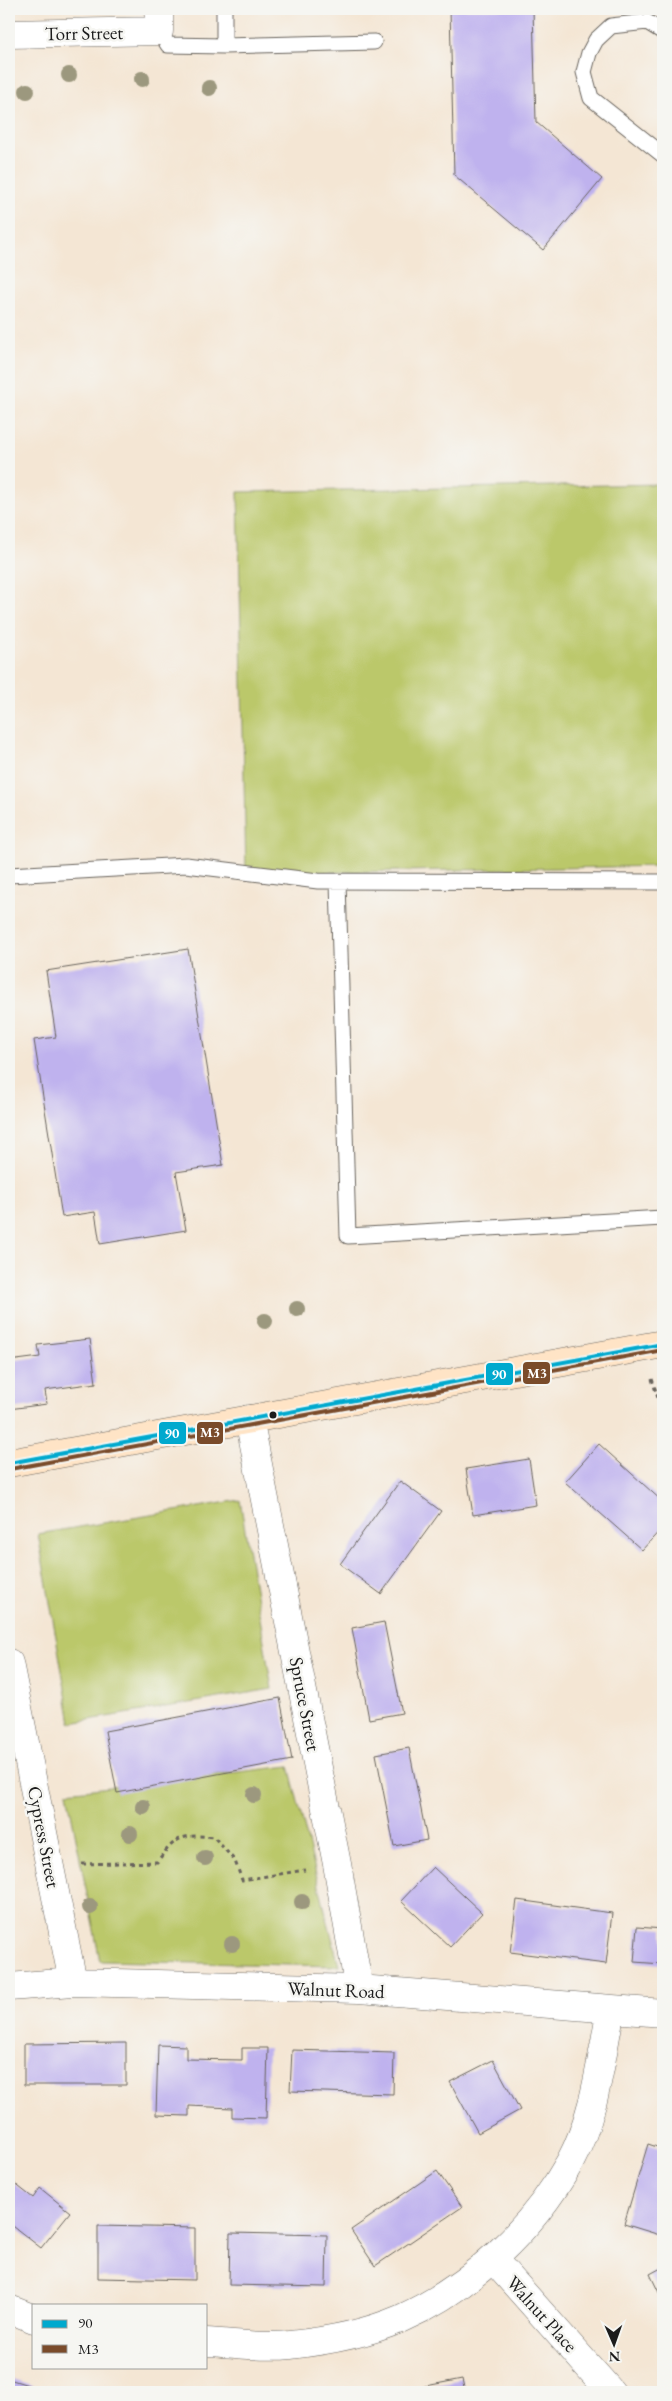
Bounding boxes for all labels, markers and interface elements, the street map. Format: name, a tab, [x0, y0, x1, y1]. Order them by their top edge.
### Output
street label: Torr Street	[45, 20, 123, 46]
line badge: M3	[522, 1361, 551, 1385]
line badge: 90	[485, 1362, 514, 1386]
text: M3	[527, 1364, 547, 1382]
text: 90	[492, 1365, 507, 1383]
unlabelled marker	[268, 1410, 278, 1420]
line badge: 90	[158, 1421, 187, 1445]
line badge: M3	[196, 1421, 224, 1445]
text: M3	[200, 1423, 220, 1441]
text: 90	[165, 1424, 180, 1442]
street label: Spruce Street	[284, 1655, 326, 1753]
street label: Cypress Street	[22, 1784, 66, 1890]
street label: Walnut Road	[287, 1976, 385, 2004]
street label: Walnut Place	[501, 2270, 583, 2358]
legend	[32, 2304, 208, 2368]
text: 90	[78, 2313, 92, 2332]
north arrow	[590, 2318, 640, 2368]
text: M3	[78, 2339, 99, 2358]
text: N	[608, 2348, 620, 2366]

